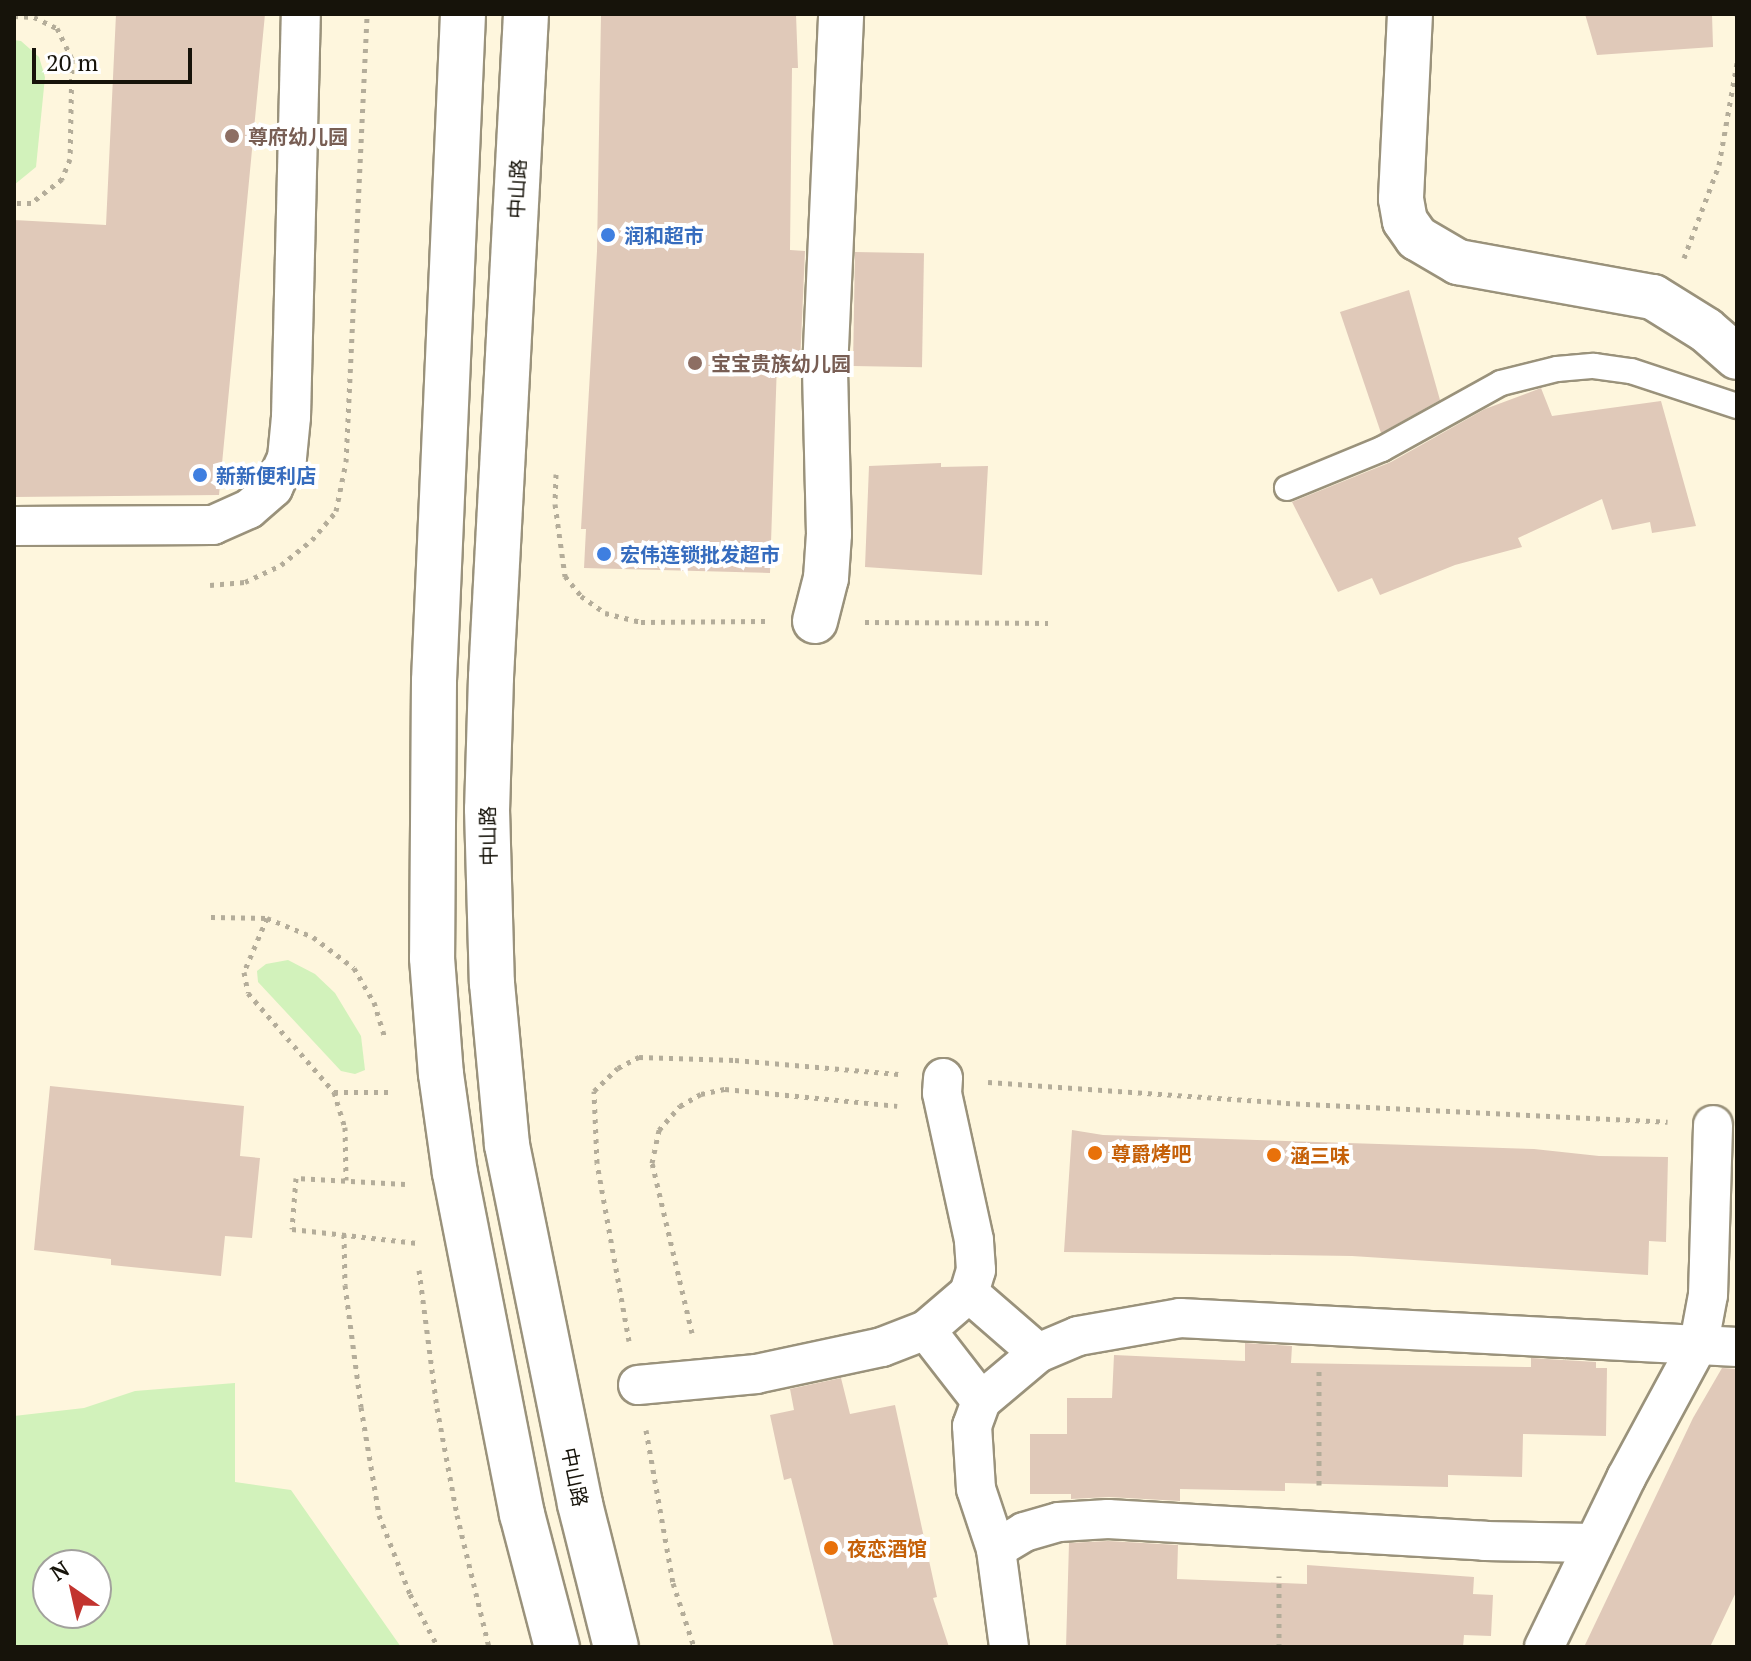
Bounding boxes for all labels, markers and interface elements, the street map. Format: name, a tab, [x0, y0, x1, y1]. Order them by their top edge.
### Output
scale bar	[36, 32, 196, 82]
text: 20 m	[46, 46, 98, 78]
place label: 尊府幼儿园	[248, 124, 348, 148]
marker: 尊府幼儿园	[223, 127, 241, 145]
street label: 中山路	[503, 158, 531, 220]
place label: 润和超市	[624, 223, 704, 247]
marker: 润和超市	[599, 226, 617, 244]
place label: 宝宝贵族幼儿园	[711, 351, 851, 375]
marker: 宝宝贵族幼儿园	[686, 354, 704, 372]
place label: 新新便利店	[216, 463, 316, 487]
marker: 新新便利店	[191, 466, 209, 484]
place label: 宏伟连锁批发超市	[620, 542, 780, 566]
marker: 宏伟连锁批发超市	[595, 545, 613, 563]
street label: 中山路	[475, 806, 501, 866]
place label: 尊爵烤吧	[1111, 1141, 1191, 1165]
place label: 涵三味	[1290, 1143, 1350, 1167]
marker: 尊爵烤吧	[1086, 1144, 1104, 1162]
marker: 涵三味	[1265, 1146, 1283, 1164]
street label: 中山路	[557, 1445, 593, 1509]
place label: 夜恋酒馆	[847, 1536, 927, 1560]
marker: 夜恋酒馆	[822, 1539, 840, 1557]
north arrow	[32, 1549, 112, 1629]
text: N	[44, 1554, 74, 1587]

